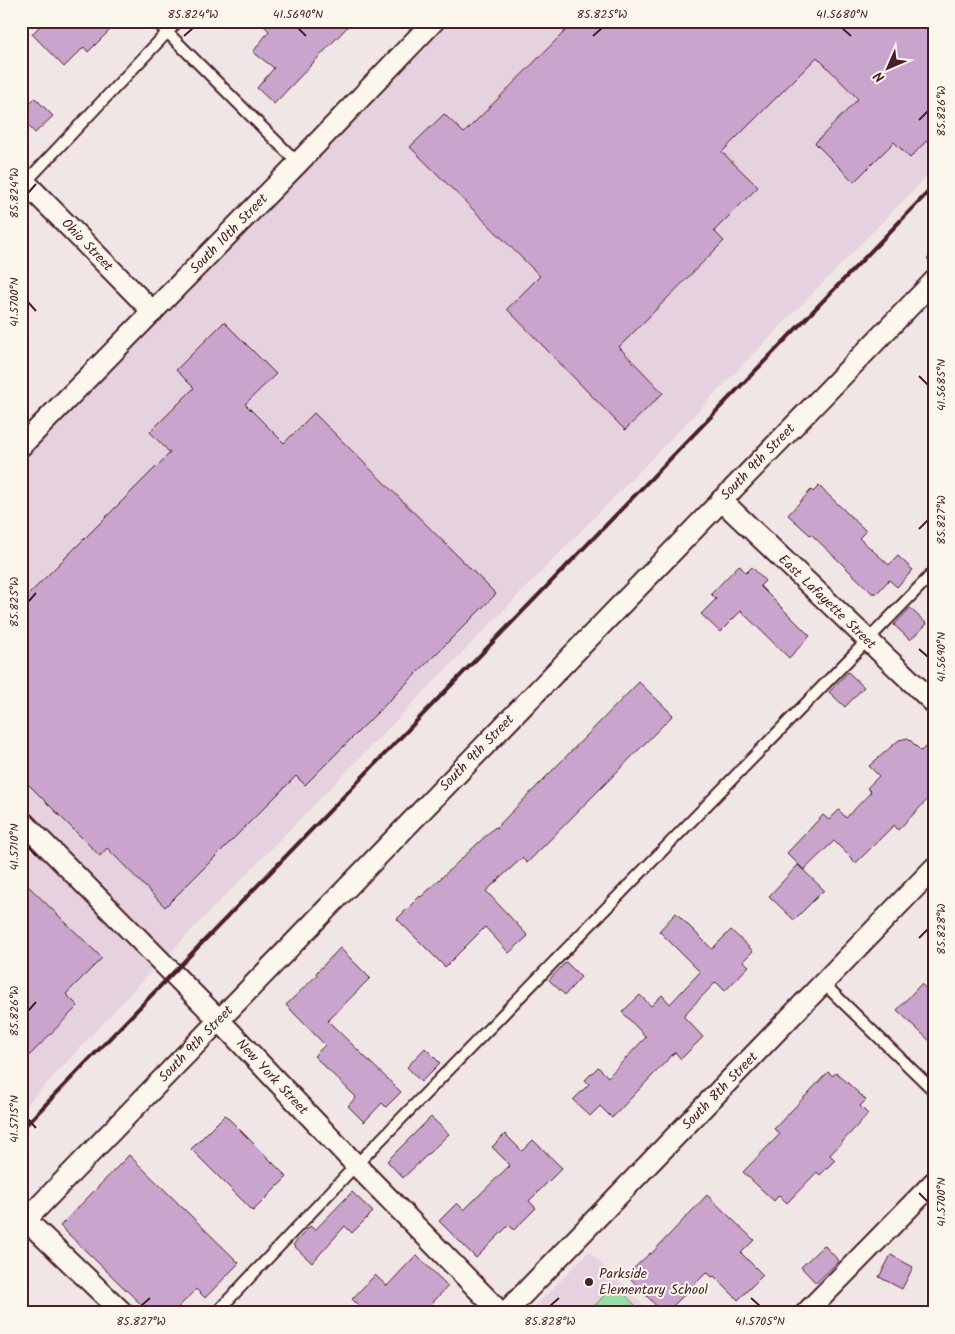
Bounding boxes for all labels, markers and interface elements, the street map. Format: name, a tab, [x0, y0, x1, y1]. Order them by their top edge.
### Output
text: 85.824°W	[168, 5, 218, 24]
text: 41.5690°N	[273, 5, 323, 24]
text: 85.825°W	[577, 5, 627, 24]
text: 41.5680°N	[816, 5, 868, 24]
north arrow	[862, 42, 912, 92]
text: N	[868, 65, 890, 87]
text: 85.826°W	[932, 86, 951, 136]
text: 85.824°W	[5, 168, 24, 218]
street label: South 10th Street	[185, 188, 274, 279]
street label: Ohio Street	[56, 213, 119, 277]
text: 41.5700°N	[5, 277, 24, 327]
text: 41.5685°N	[932, 359, 951, 411]
street label: South 9th Street	[715, 418, 801, 506]
text: 85.827°W	[932, 495, 951, 545]
street label: East Lafayette Street	[773, 549, 881, 655]
text: 85.825°W	[5, 577, 24, 627]
text: 41.5690°N	[932, 632, 951, 682]
street label: South 9th Street	[434, 709, 520, 797]
text: 41.5710°N	[5, 823, 24, 871]
text: 85.828°W	[932, 903, 951, 955]
text: 85.826°W	[5, 986, 24, 1036]
street label: South 9th Street	[153, 1000, 239, 1088]
street label: New York Street	[231, 1034, 314, 1121]
street label: South 8th Street	[677, 1046, 764, 1135]
text: 41.5715°N	[5, 1095, 24, 1143]
text: 41.5700°N	[932, 1177, 951, 1227]
place label: Parkside Elementary School	[599, 1263, 708, 1301]
marker: Parkside Elementary School	[583, 1276, 595, 1288]
text: 85.827°W	[116, 1312, 166, 1331]
text: 85.828°W	[524, 1312, 576, 1331]
text: 41.5705°N	[735, 1312, 785, 1331]

